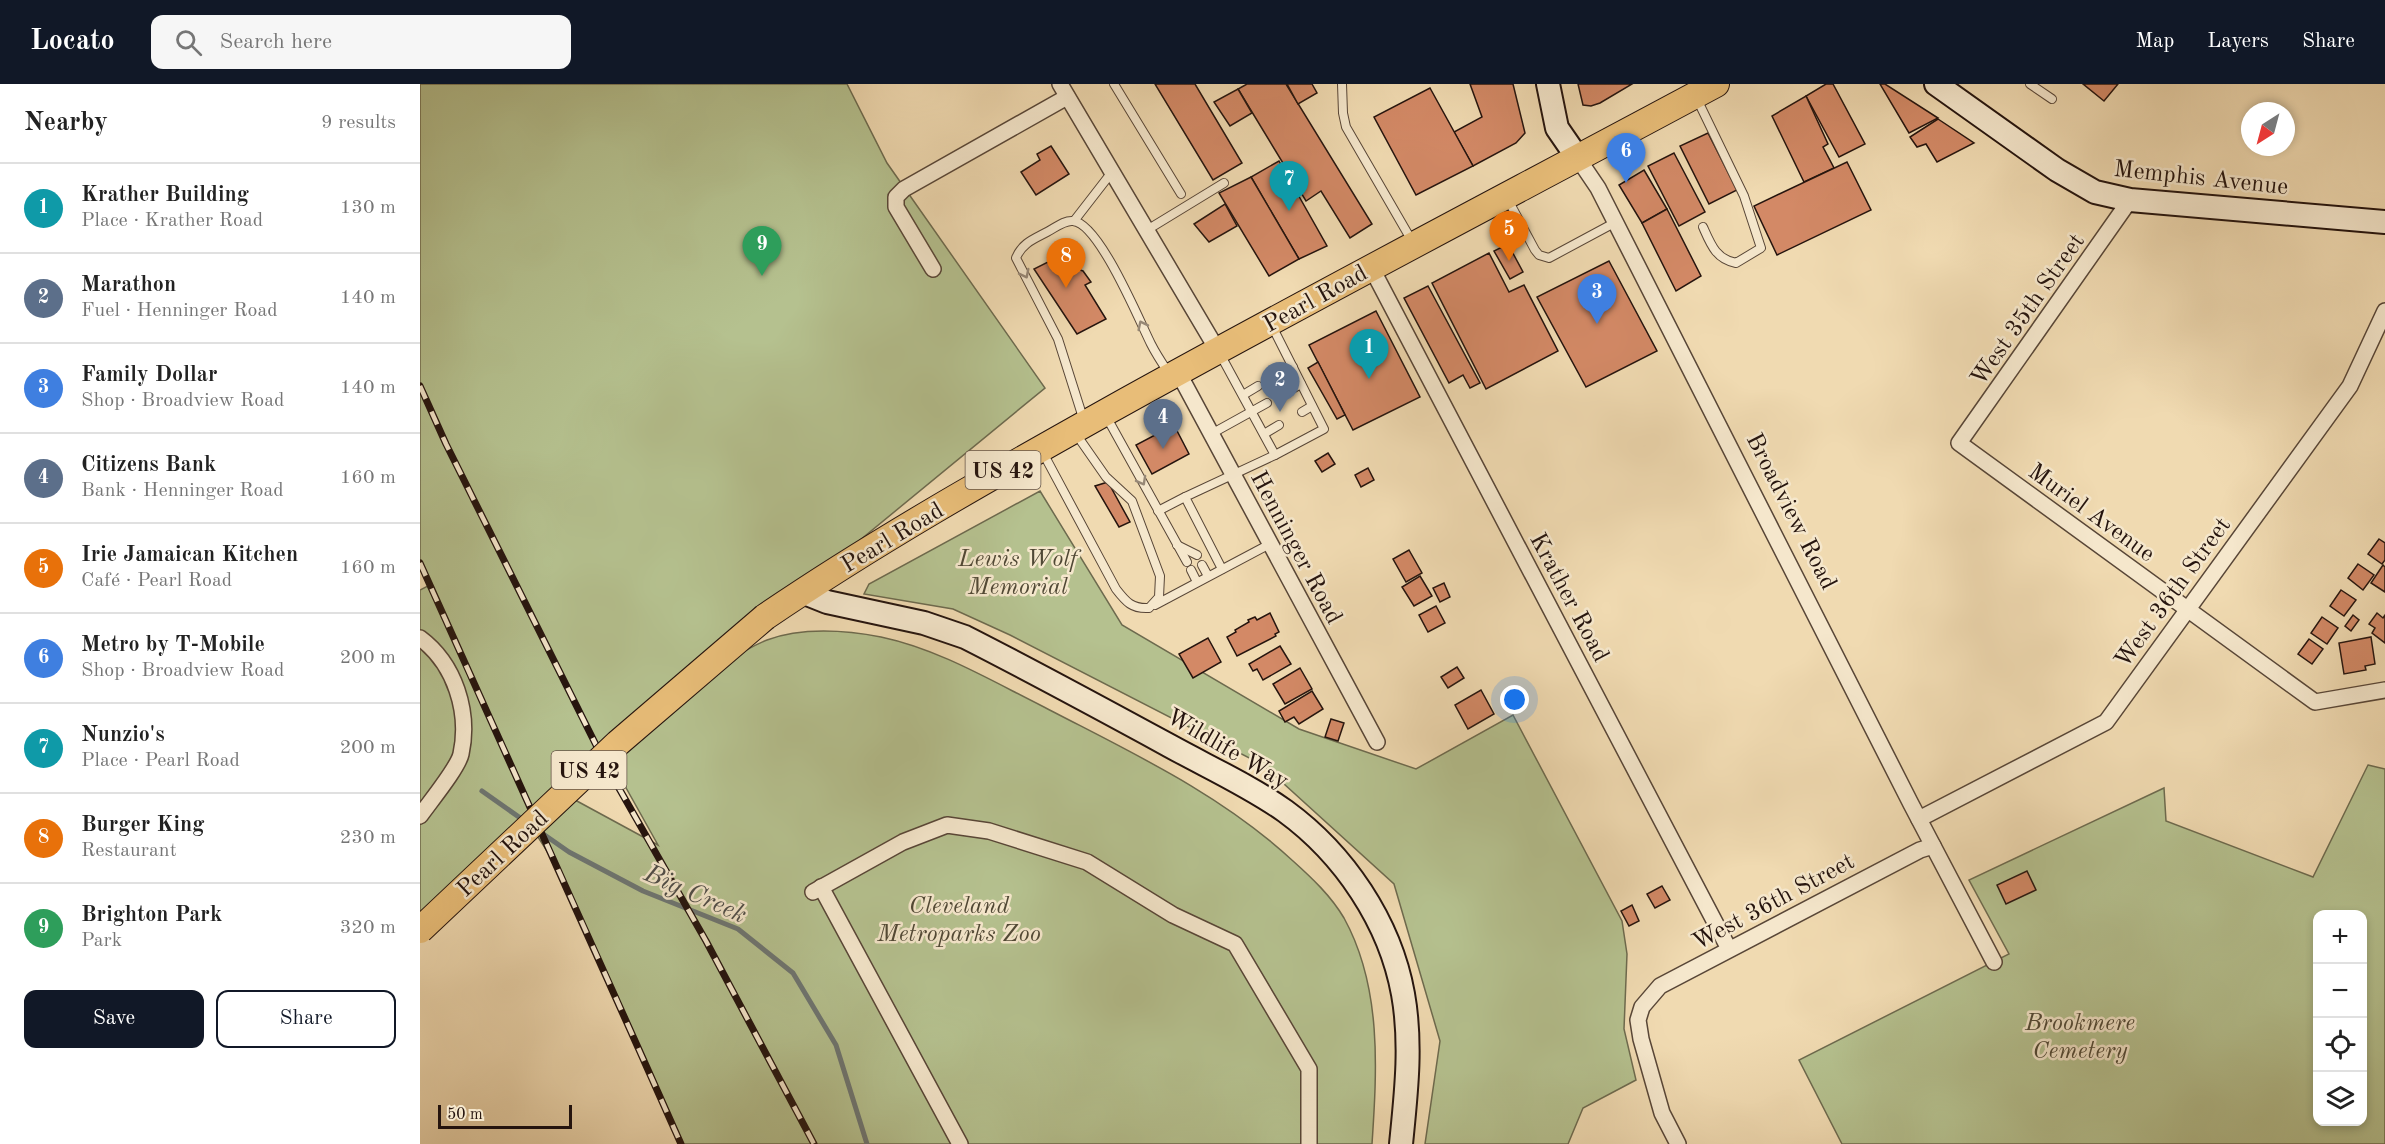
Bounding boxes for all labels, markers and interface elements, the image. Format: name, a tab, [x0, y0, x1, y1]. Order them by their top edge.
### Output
search box	[151, 15, 571, 69]
icon: search	[172, 26, 205, 59]
text: Locato	[30, 28, 115, 56]
text: Search here	[220, 31, 332, 53]
text: Map	[2135, 31, 2174, 52]
text: Layers	[2207, 31, 2269, 52]
text: Share	[2302, 31, 2355, 52]
north arrow	[2241, 102, 2295, 156]
text: Nearby	[24, 110, 108, 136]
text: 9 results	[321, 113, 396, 133]
pin: 6	[1606, 134, 1646, 183]
street label: Memphis Avenue	[2112, 158, 2289, 200]
pin: 7	[1270, 162, 1308, 211]
text: Krather Building	[81, 184, 249, 206]
text: 1	[38, 198, 49, 218]
text: 130 m	[340, 198, 396, 218]
text: Place · Krather Road	[81, 211, 263, 231]
pin: 5	[1490, 212, 1528, 261]
pin: 9	[742, 226, 782, 276]
street label: West 35th Street	[1967, 230, 2090, 391]
pin: 8	[1046, 238, 1086, 288]
street label: Pearl Road	[1260, 262, 1372, 338]
one-way arrow	[1017, 268, 1029, 279]
text: Marathon	[81, 274, 176, 296]
pin: 3	[1578, 274, 1616, 324]
text: 2	[38, 288, 49, 308]
text: 140 m	[340, 288, 396, 308]
text: Fuel · Henninger Road	[81, 301, 278, 321]
one-way arrow	[1137, 320, 1149, 331]
pin: 1	[1350, 330, 1388, 379]
pin: 2	[1260, 362, 1300, 412]
text: Family Dollar	[81, 364, 217, 386]
text: 3	[38, 378, 49, 398]
text: 140 m	[340, 378, 396, 398]
text: Shop · Broadview Road	[81, 391, 284, 411]
pin: 4	[1144, 400, 1182, 449]
street label: Broadview Road	[1741, 430, 1840, 594]
road number: US 42	[966, 451, 1040, 489]
text: Citizens Bank	[81, 454, 216, 476]
street label: Muriel Avenue	[2023, 460, 2158, 567]
text: 4	[38, 468, 49, 488]
text: 160 m	[340, 468, 396, 488]
street label: Henninger Road	[1245, 468, 1346, 628]
one-way arrow	[1135, 475, 1146, 486]
text: Bank · Henninger Road	[81, 481, 284, 501]
street label: Pearl Road	[838, 499, 948, 578]
street label: West 36th Street	[2111, 514, 2236, 673]
street label: Krather Road	[1524, 529, 1612, 666]
text: Irie Jamaican Kitchen	[81, 544, 298, 566]
park label: Lewis Wolf Memorial	[957, 548, 1082, 600]
text: 5	[38, 558, 49, 578]
text: 160 m	[340, 558, 396, 578]
text: Café · Pearl Road	[81, 571, 232, 591]
text: Metro by T-Mobile	[81, 634, 265, 656]
text: 6	[38, 648, 49, 668]
text: 200 m	[340, 648, 396, 668]
text: Shop · Broadview Road	[81, 661, 284, 681]
your location	[1500, 685, 1529, 714]
street label: Wildlife Way	[1162, 705, 1292, 794]
text: Nunzio's	[81, 724, 165, 746]
text: 7	[38, 738, 49, 758]
text: 200 m	[340, 738, 396, 758]
text: Place · Pearl Road	[81, 751, 240, 771]
road number: US 42	[552, 751, 627, 789]
street label: Pearl Road	[453, 807, 553, 902]
text: Burger King	[81, 814, 204, 836]
text: 8	[38, 828, 49, 848]
text: 230 m	[340, 828, 396, 848]
text: Restaurant	[81, 841, 177, 861]
street label: West 36th Street	[1689, 850, 1859, 956]
water label: Big Creek	[639, 860, 750, 929]
park label: Cleveland Metroparks Zoo	[876, 895, 1041, 947]
text: Brighton Park	[81, 904, 222, 926]
map controls	[2313, 910, 2367, 1126]
button: +	[2313, 910, 2367, 964]
text: 9	[38, 918, 49, 938]
text: 320 m	[340, 918, 396, 938]
text: Park	[81, 931, 122, 951]
button: −	[2313, 964, 2367, 1018]
button: Save	[24, 990, 204, 1048]
button: Share	[216, 990, 396, 1048]
park label: Brookmere Cemetery	[2024, 1012, 2135, 1064]
button: locate	[2313, 1018, 2367, 1072]
button: layers	[2313, 1072, 2367, 1126]
scale bar	[438, 1102, 572, 1130]
text: 50 m	[447, 1107, 483, 1123]

